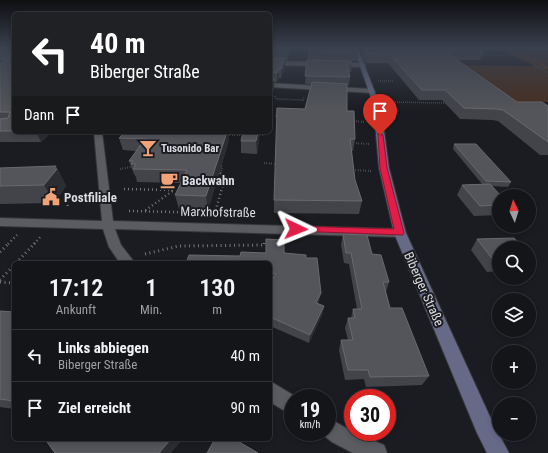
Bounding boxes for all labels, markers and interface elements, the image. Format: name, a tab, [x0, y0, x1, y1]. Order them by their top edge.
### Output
text: 40 m	[90, 27, 146, 60]
icon: left	[24, 28, 76, 80]
text: Biberger Straße	[90, 61, 200, 82]
pin	[363, 94, 397, 135]
icon: arrive	[369, 100, 391, 122]
icon: arrive	[62, 104, 84, 126]
text: Dann	[24, 106, 54, 124]
bar icon: Tusonido Bar	[138, 138, 158, 158]
place label: Tusonido Bar	[161, 142, 219, 155]
cafe icon: Backwahn	[159, 170, 179, 190]
place label: Backwahn	[182, 173, 235, 188]
public building icon: Postfiliale	[41, 187, 61, 207]
north arrow	[492, 189, 536, 233]
map controls	[492, 189, 536, 441]
place label: Postfiliale	[64, 190, 117, 205]
street label: Marxhofstraße	[180, 204, 256, 220]
position arrow	[275, 208, 317, 250]
button: search	[492, 241, 536, 285]
street label: Biberger Straße	[401, 250, 447, 328]
text: 17:12	[49, 274, 103, 302]
text: 1	[145, 274, 157, 302]
text: 130	[199, 274, 235, 302]
button: layers	[492, 293, 536, 337]
text: Ankunft	[56, 302, 96, 317]
text: Min.	[140, 302, 162, 317]
text: m	[212, 302, 222, 317]
text: Links abbiegen	[58, 339, 149, 357]
icon: left	[24, 345, 46, 367]
button: +	[492, 345, 536, 389]
text: 40 m	[230, 347, 260, 365]
text: Biberger Straße	[58, 357, 137, 372]
speed limit sign: 30	[344, 389, 396, 441]
icon: arrive	[24, 397, 46, 419]
button: −	[492, 397, 536, 441]
text: 19	[300, 398, 320, 422]
text: Ziel erreicht	[58, 399, 131, 417]
text: 90 m	[230, 399, 260, 417]
text: km/h	[300, 419, 320, 430]

